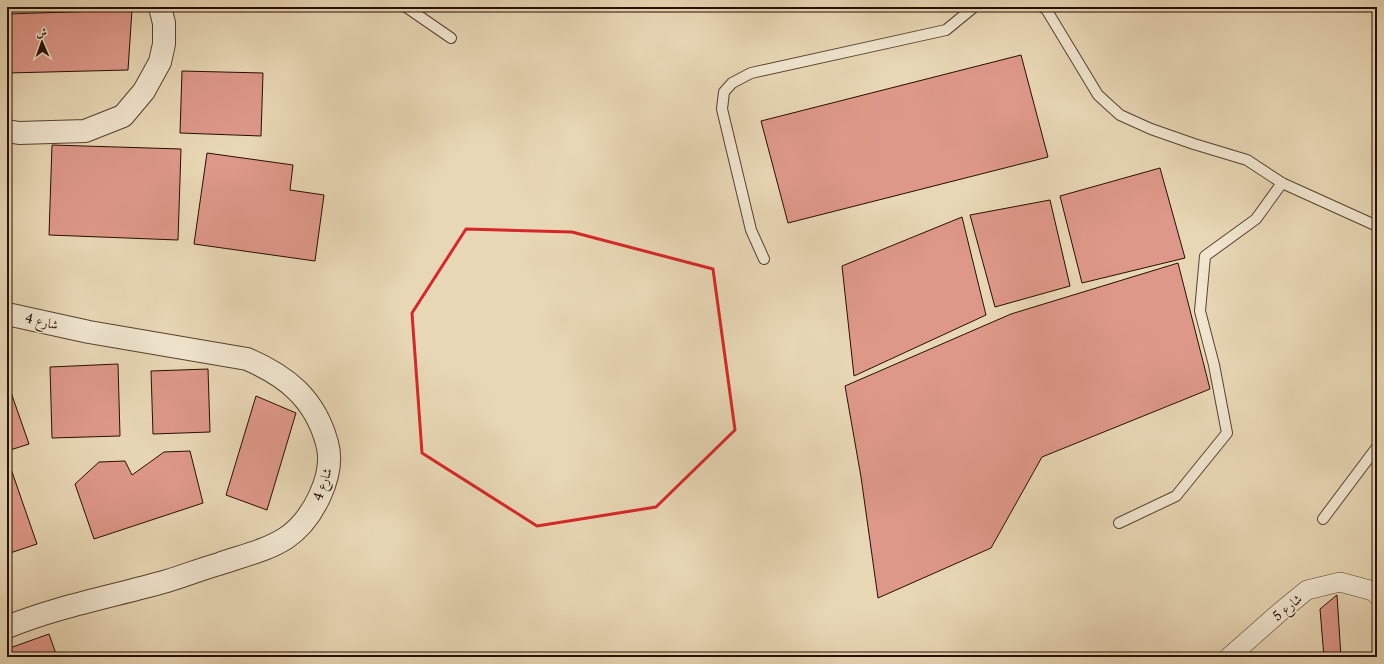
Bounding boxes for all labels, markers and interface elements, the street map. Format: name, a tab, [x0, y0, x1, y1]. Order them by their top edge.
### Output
north arrow	[22, 22, 62, 62]
text: ش	[36, 25, 47, 39]
street label: شارع 4	[23, 309, 60, 336]
street label: شارع 4	[309, 466, 339, 504]
street label: شارع 5	[1269, 590, 1307, 627]

